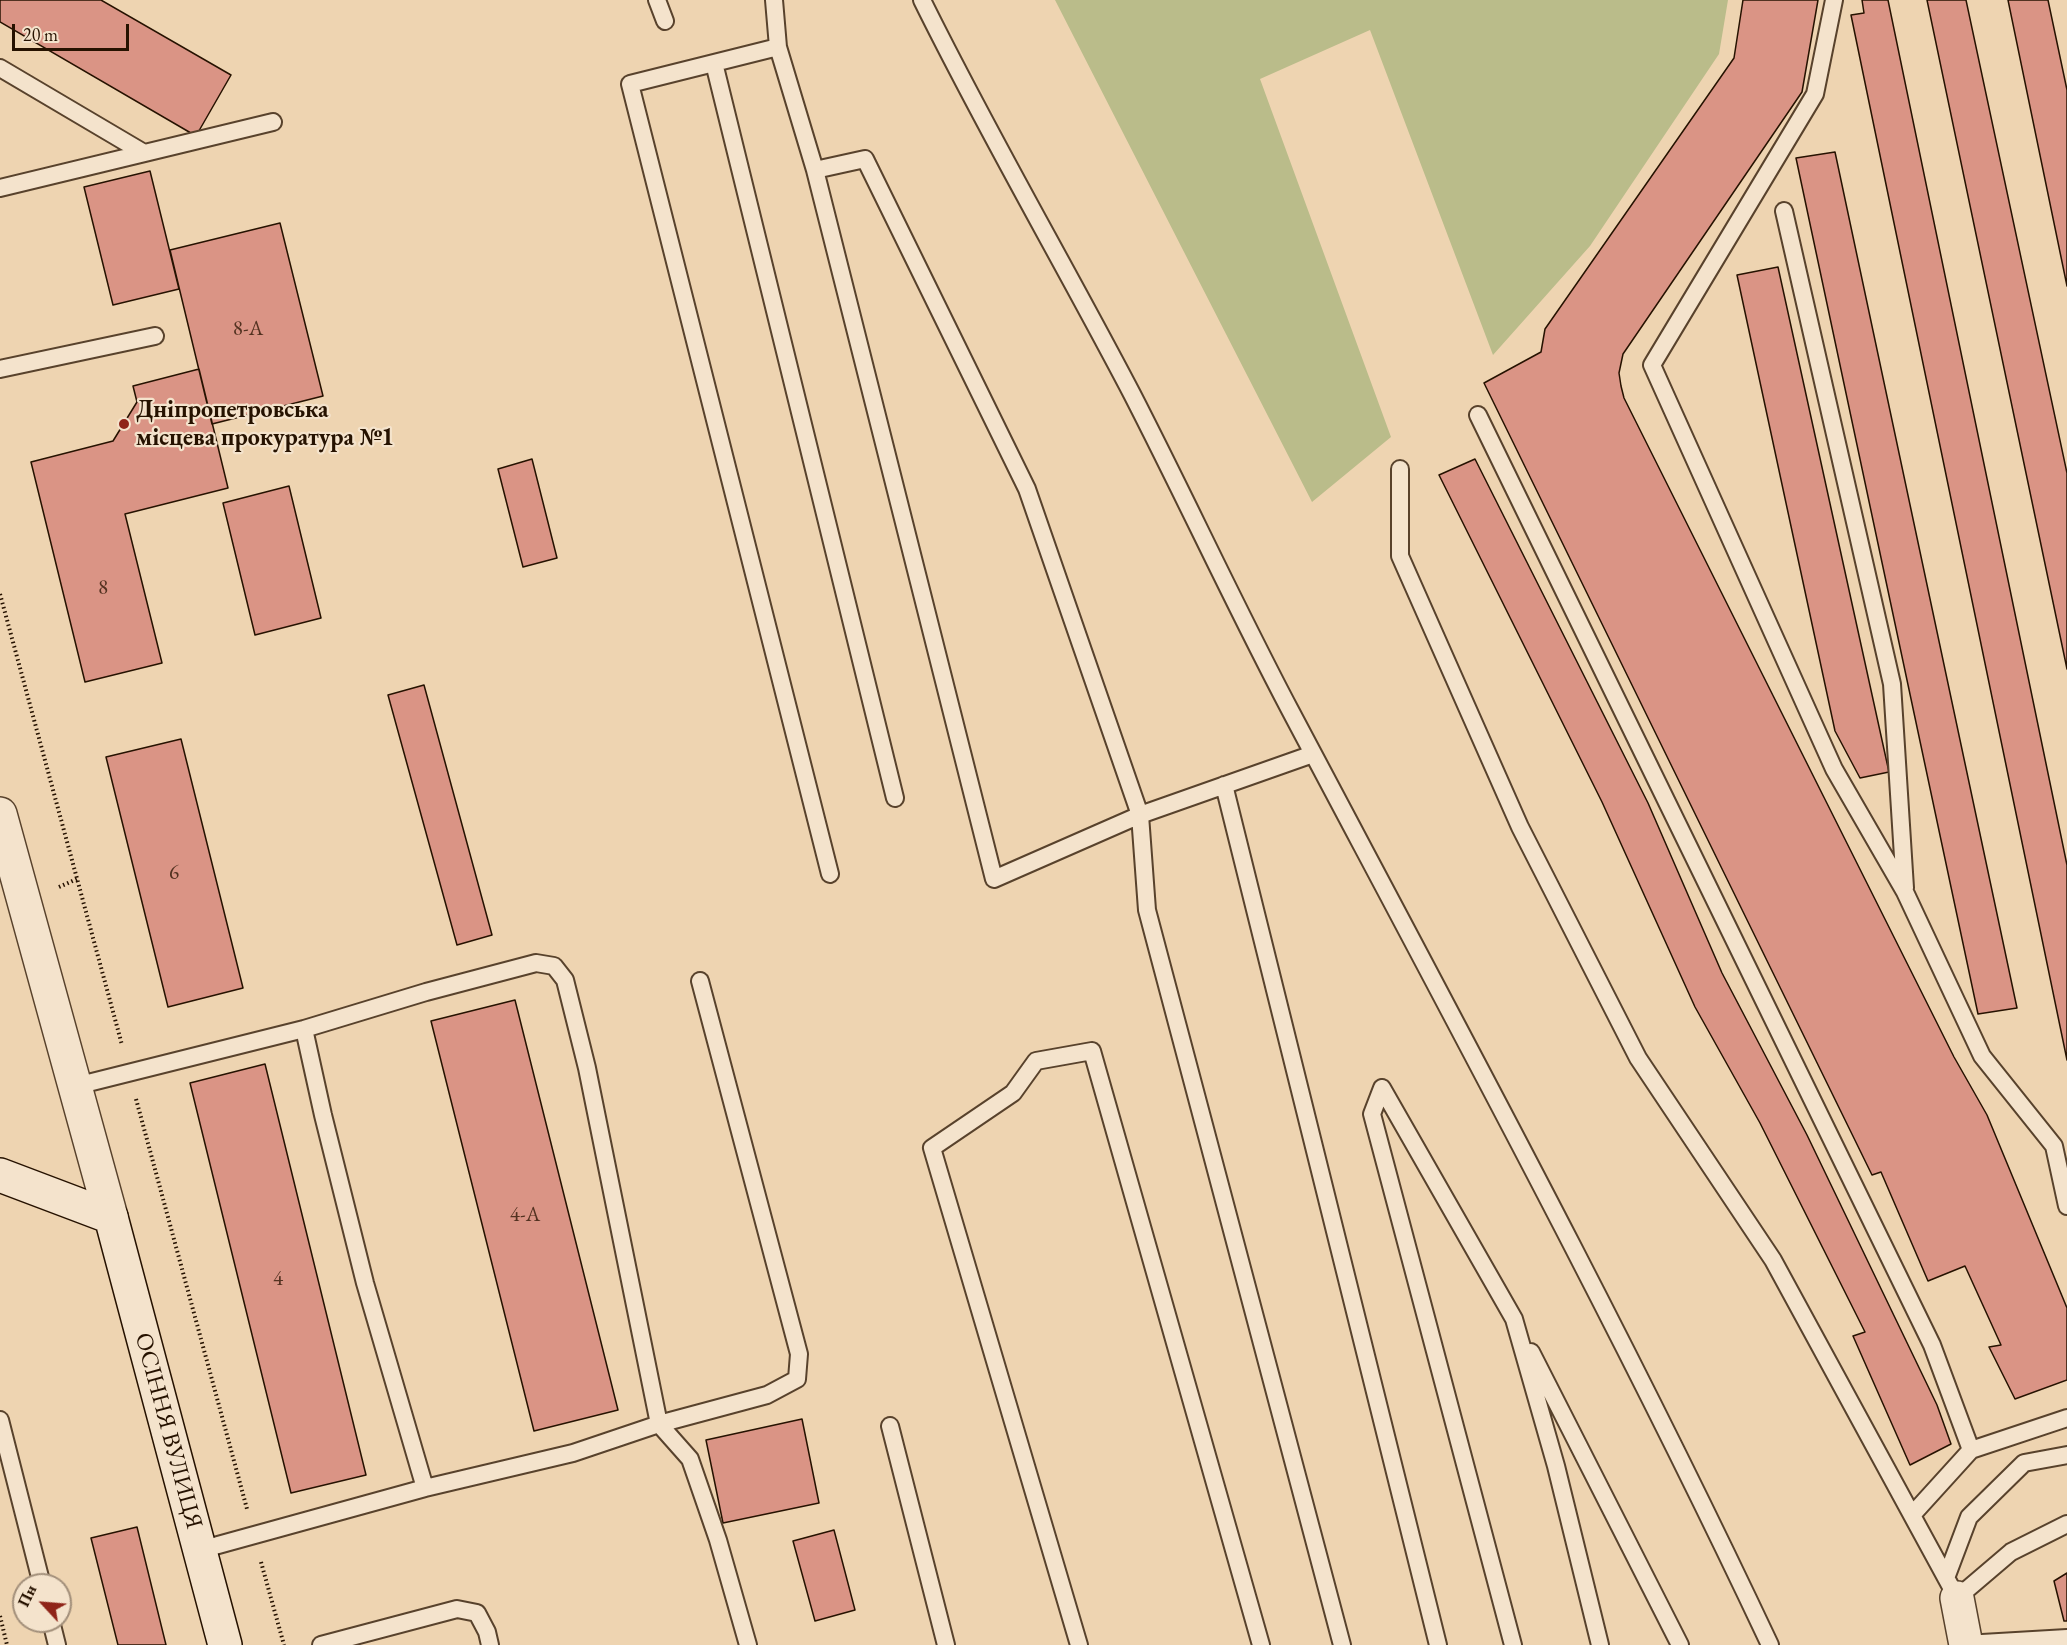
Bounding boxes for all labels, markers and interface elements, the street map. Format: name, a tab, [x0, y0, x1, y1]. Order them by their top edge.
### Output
scale bar	[15, 12, 132, 50]
text: 20 m	[23, 23, 58, 46]
house number: 8-А	[233, 316, 263, 342]
place label: Дніпропетровська місцева прокуратура №1	[136, 396, 394, 452]
marker: Дніпропетровська місцева прокуратура №1	[117, 417, 131, 431]
house number: 8	[98, 575, 108, 601]
house number: 6	[169, 860, 179, 886]
house number: 4-А	[510, 1202, 540, 1228]
house number: 4	[273, 1266, 283, 1292]
street label: ОСІННЯ ВУЛИЦЯ	[128, 1330, 208, 1532]
north arrow	[12, 1573, 72, 1633]
text: Пн	[13, 1581, 41, 1610]

